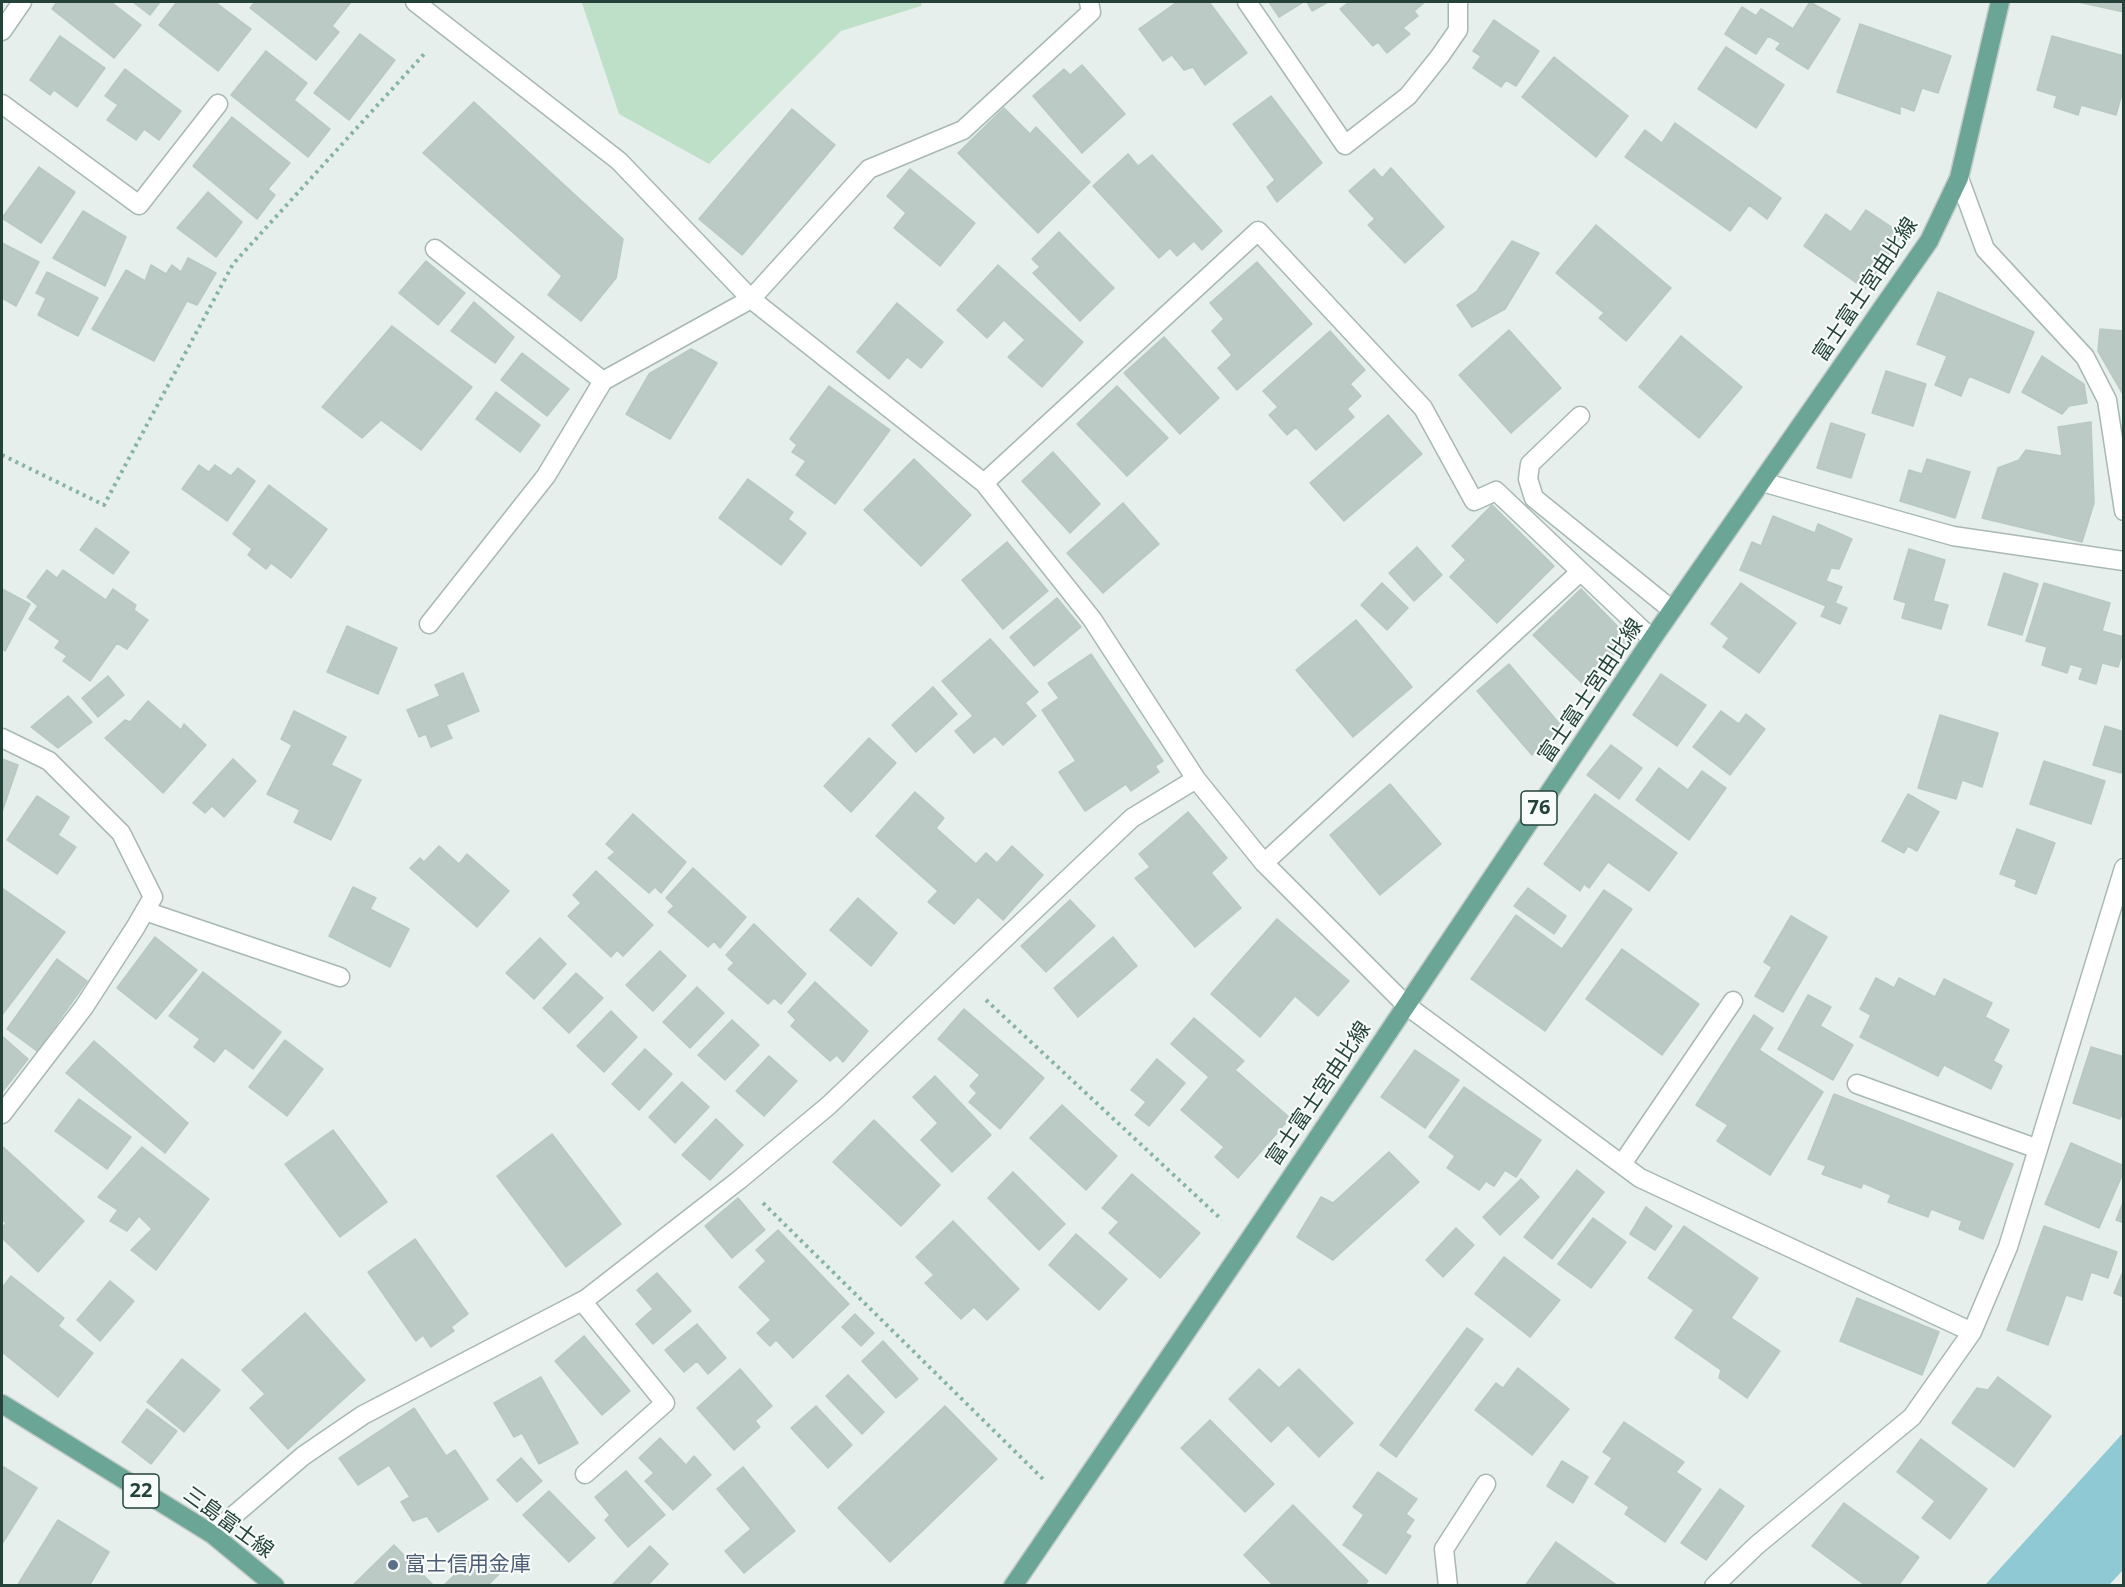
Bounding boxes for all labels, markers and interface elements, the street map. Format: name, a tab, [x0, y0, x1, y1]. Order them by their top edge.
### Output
street label: 富士富士宮由比線	[1809, 213, 1923, 367]
street label: 富士富士宮由比線	[1534, 614, 1648, 768]
road number: 76	[1521, 791, 1557, 825]
street label: 富士富士宮由比線	[1262, 1017, 1376, 1171]
road number: 22	[123, 1474, 159, 1508]
street label: 三島富士線	[178, 1482, 278, 1564]
place label: 富士信用金庫	[405, 1552, 531, 1578]
marker: 富士信用金庫	[386, 1558, 400, 1572]

